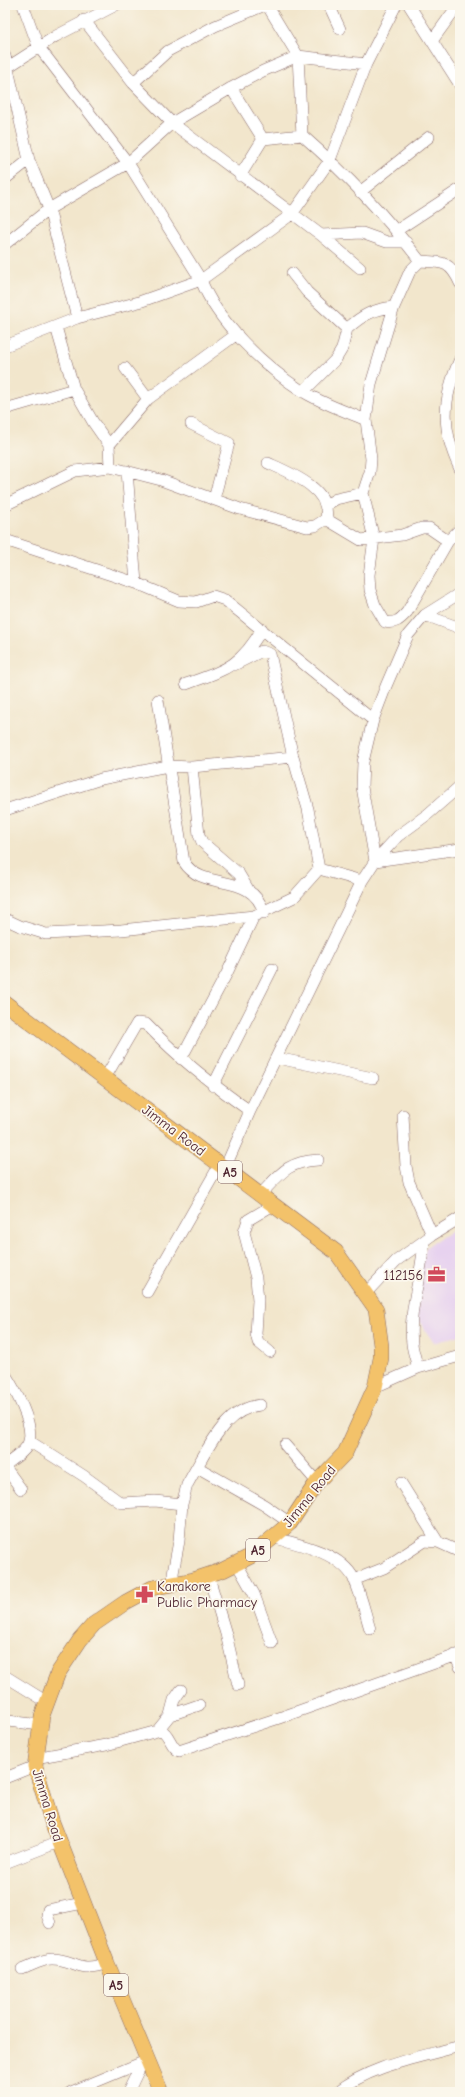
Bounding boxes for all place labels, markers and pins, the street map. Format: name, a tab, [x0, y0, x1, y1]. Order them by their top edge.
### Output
office icon: 112156	[426, 1265, 446, 1285]
place label: 112156	[384, 1267, 423, 1284]
place label: Karakore Public Pharmacy	[157, 1578, 258, 1611]
pharmacy icon: Karakore Public Pharmacy	[134, 1584, 154, 1604]

